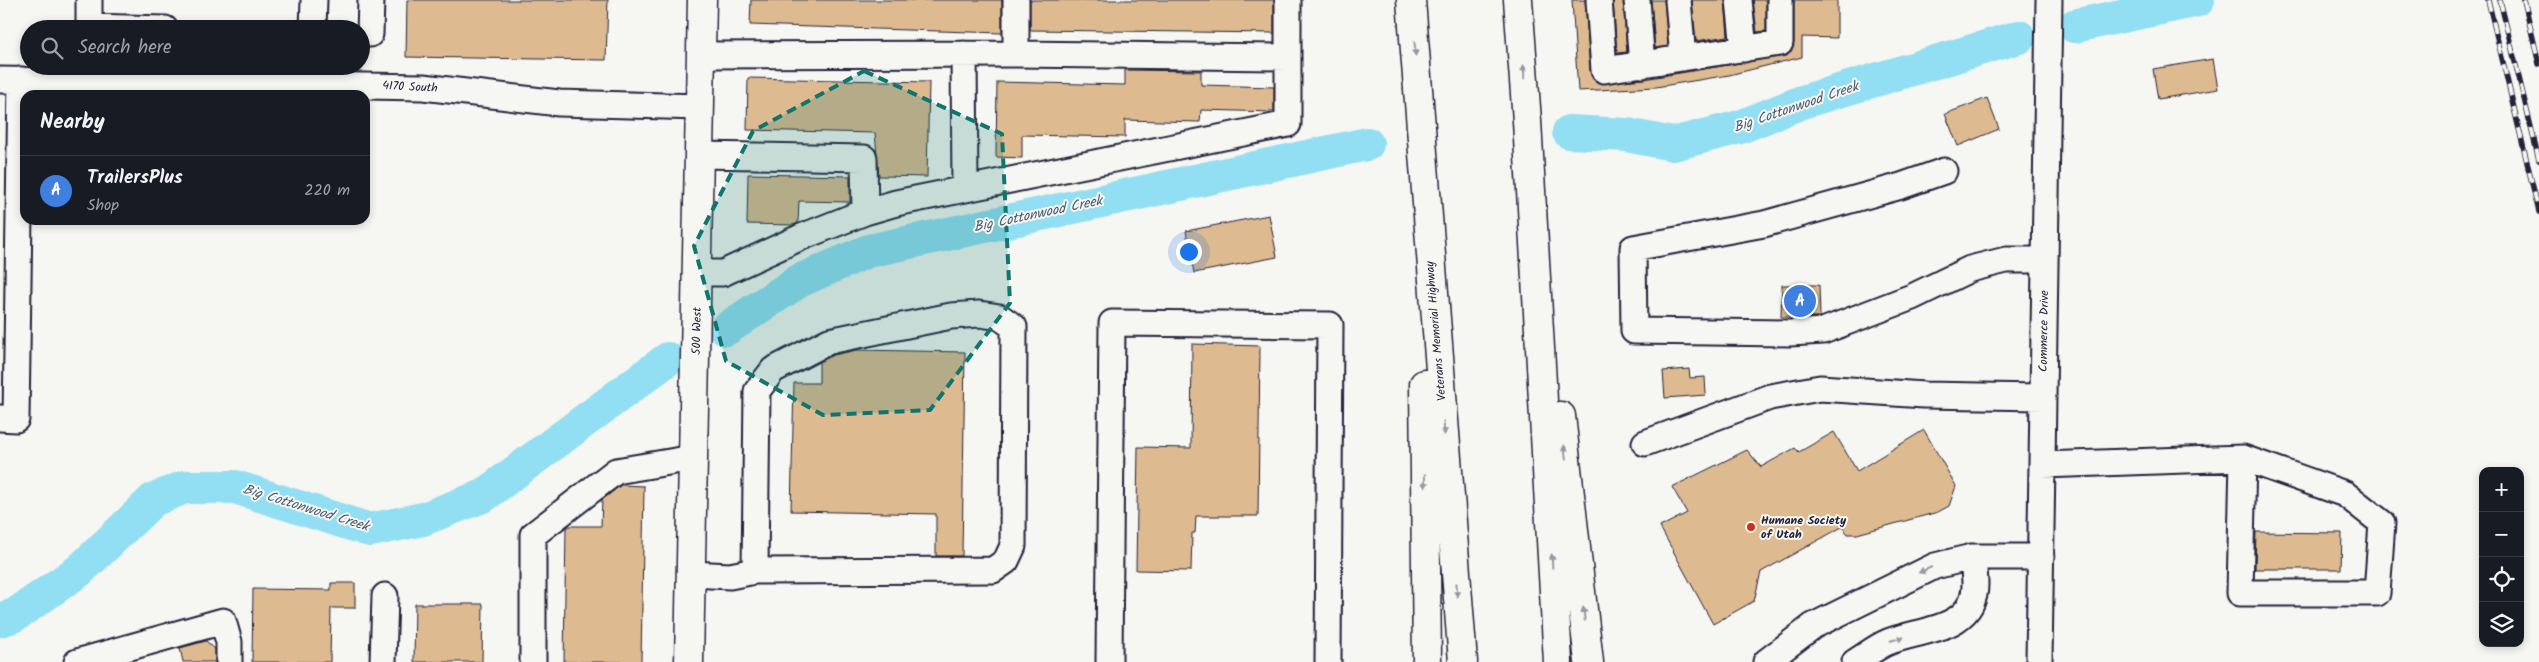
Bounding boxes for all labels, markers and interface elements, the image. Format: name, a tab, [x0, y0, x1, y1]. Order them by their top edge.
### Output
search box	[20, 20, 370, 75]
text: Search here	[78, 33, 172, 63]
icon: search	[38, 34, 66, 62]
one-way arrow	[1411, 41, 1419, 57]
one-way arrow	[1519, 64, 1527, 80]
water label: Big Cottonwood Creek	[1731, 75, 1864, 139]
street label: 4170 South	[382, 76, 438, 98]
text: Nearby	[40, 106, 105, 139]
text: TrailersPlus	[87, 163, 183, 193]
text: A	[51, 178, 61, 203]
text: 220 m	[304, 178, 350, 203]
water label: Big Cottonwood Creek	[972, 189, 1107, 238]
text: Shop	[87, 193, 119, 218]
your location	[1176, 239, 1202, 265]
street label: Veterans Memorial Highway	[1420, 260, 1452, 402]
pin: A	[1784, 282, 1816, 320]
street label: Commerce Drive	[2034, 289, 2054, 372]
street label: 500 West	[687, 307, 707, 355]
one-way arrow	[1440, 420, 1448, 436]
one-way arrow	[1561, 444, 1569, 460]
map controls	[2479, 467, 2524, 647]
button: +	[2479, 467, 2524, 512]
one-way arrow	[1421, 474, 1429, 490]
water label: Big Cottonwood Creek	[240, 478, 374, 538]
place label: Humane Society of Utah	[1761, 511, 1847, 544]
button: −	[2479, 512, 2524, 557]
marker: Humane Society of Utah	[1745, 521, 1757, 533]
one-way arrow	[1548, 553, 1556, 569]
button: locate	[2479, 557, 2524, 602]
one-way arrow	[1918, 567, 1932, 575]
one-way arrow	[1453, 582, 1461, 598]
button: layers	[2479, 602, 2524, 647]
one-way arrow	[1580, 605, 1588, 621]
one-way arrow	[1890, 635, 1905, 643]

